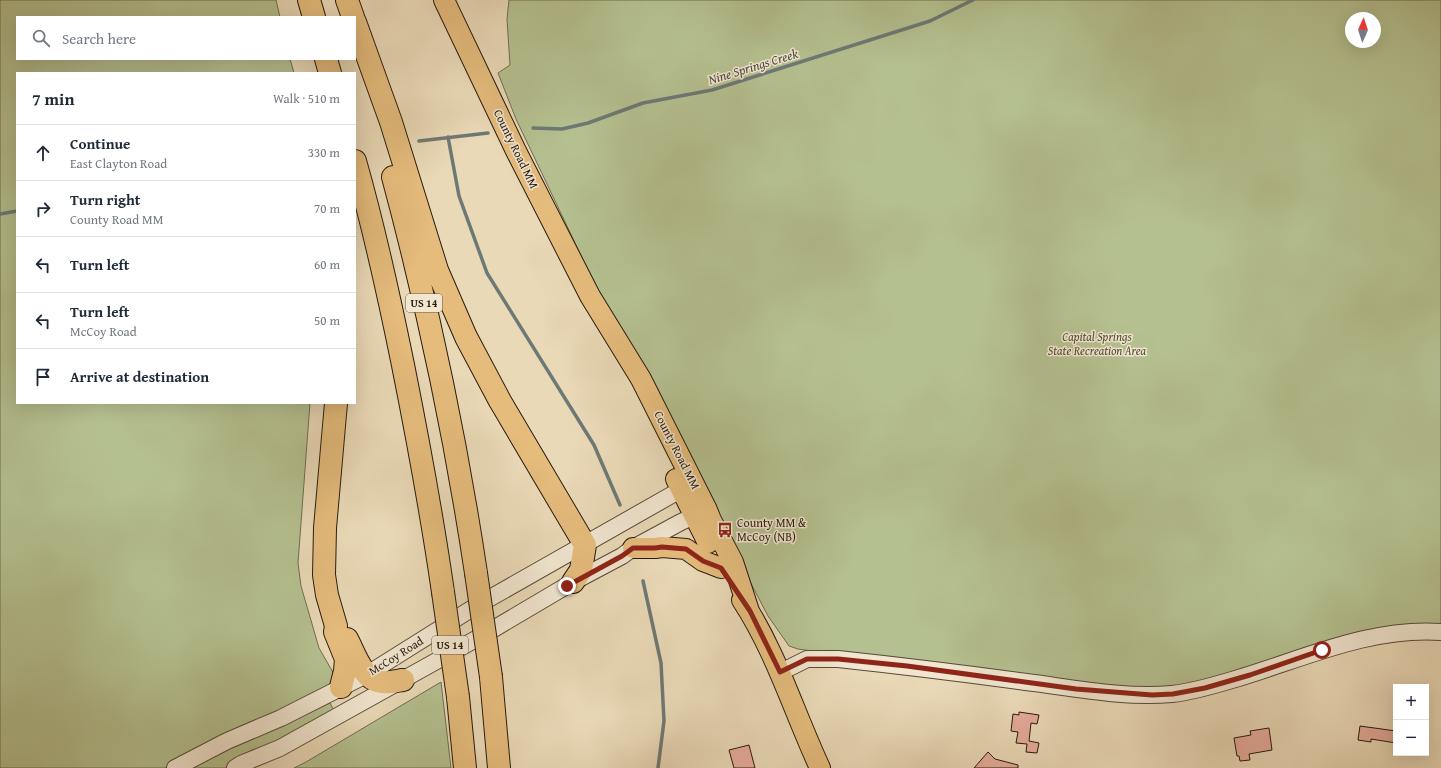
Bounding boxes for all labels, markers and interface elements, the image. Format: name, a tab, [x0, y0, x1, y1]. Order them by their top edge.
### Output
north arrow	[1345, 12, 1381, 48]
search box	[16, 16, 356, 60]
icon: search	[30, 27, 52, 49]
text: Search here	[62, 28, 136, 49]
water label: Nine Springs Creek	[706, 44, 800, 89]
text: 7 min	[32, 86, 74, 111]
text: Walk · 510 m	[273, 89, 340, 108]
street label: County Road MM	[490, 106, 543, 191]
text: Continue	[70, 133, 131, 154]
icon: ahead	[32, 142, 54, 164]
text: 330 m	[308, 143, 340, 162]
text: East Clayton Road	[70, 154, 167, 173]
text: Turn right	[70, 189, 141, 210]
icon: right	[32, 198, 54, 220]
text: 70 m	[314, 199, 340, 218]
text: County Road MM	[70, 210, 163, 229]
icon: left	[32, 254, 54, 276]
text: Turn left	[70, 254, 129, 275]
text: 60 m	[314, 255, 340, 274]
road number: US 14	[406, 294, 442, 312]
text: Turn left	[70, 301, 129, 322]
icon: left	[32, 310, 54, 332]
text: 50 m	[314, 311, 340, 330]
text: McCoy Road	[70, 322, 137, 341]
park label: Capital Springs State Recreation Area	[1048, 328, 1147, 359]
icon: arrive	[32, 366, 54, 388]
text: Arrive at destination	[70, 366, 209, 387]
street label: County Road MM	[650, 408, 705, 492]
place label: County MM & McCoy (NB)	[737, 514, 807, 545]
bus stop icon: County MM & McCoy (NB)	[716, 521, 734, 539]
route end	[558, 577, 576, 595]
street label: McCoy Road	[365, 632, 427, 679]
road number: US 14	[432, 636, 468, 654]
route start	[1313, 641, 1331, 659]
map controls	[1393, 684, 1429, 756]
button: +	[1393, 684, 1429, 720]
button: −	[1393, 720, 1429, 756]

